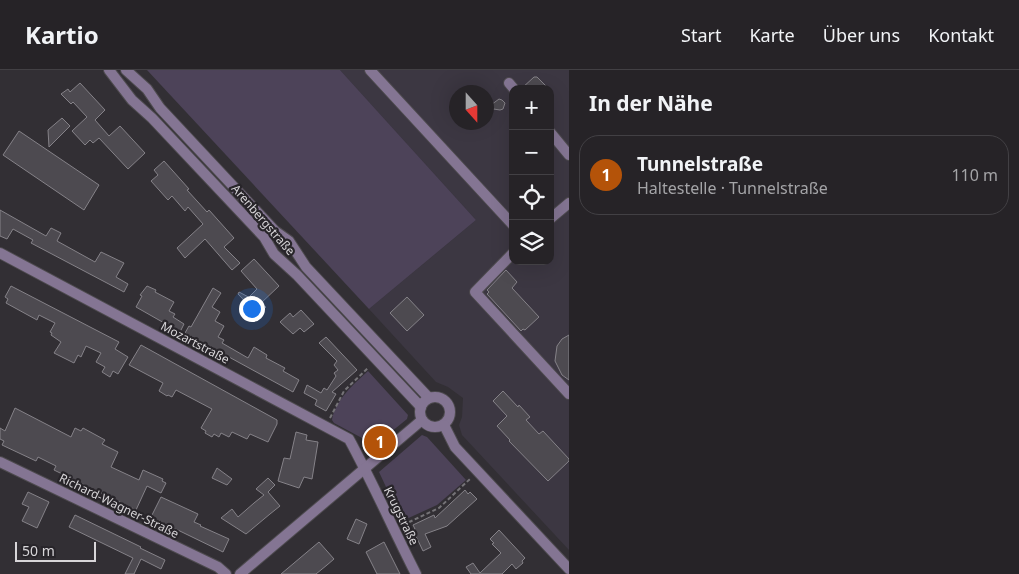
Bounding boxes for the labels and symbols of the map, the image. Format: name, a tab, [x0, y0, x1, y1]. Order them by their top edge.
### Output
north arrow	[449, 85, 494, 130]
street label: Arenbergstraße	[228, 181, 299, 259]
your location	[239, 296, 265, 322]
street label: Mozartstraße	[158, 317, 233, 368]
pin: 1	[364, 423, 396, 461]
street label: Richard-Wagner-Straße	[57, 469, 182, 542]
street label: Krugstraße	[380, 484, 423, 548]
scale bar	[15, 539, 96, 562]

